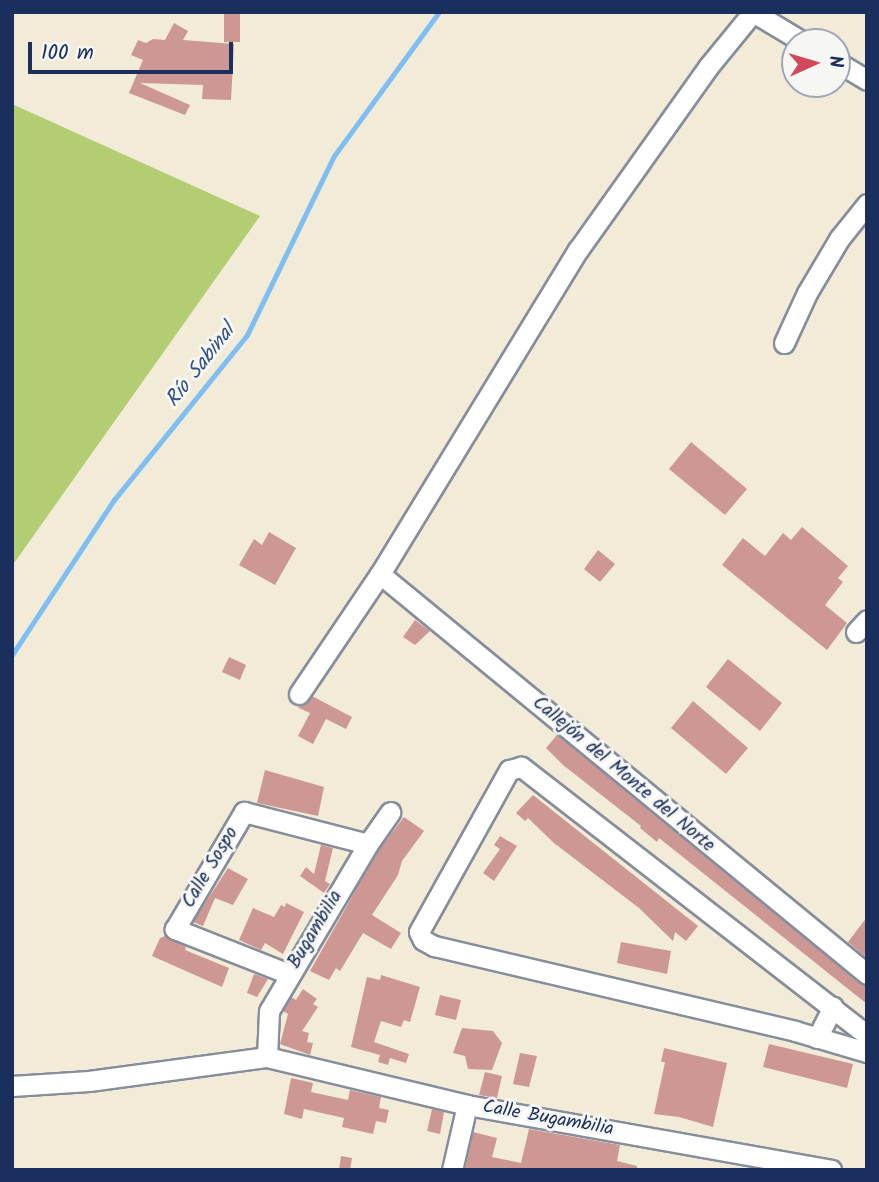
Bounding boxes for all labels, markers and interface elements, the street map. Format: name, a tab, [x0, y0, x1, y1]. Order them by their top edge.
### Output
scale bar	[32, 28, 236, 72]
north arrow	[781, 28, 851, 98]
text: 100 m	[41, 37, 94, 70]
text: N	[820, 55, 850, 69]
water label: Río Sabinal	[161, 319, 241, 413]
street label: Callejón del Monte del Norte	[527, 692, 719, 858]
street label: Calle Sospo	[178, 823, 244, 913]
street label: Bugambilia	[284, 887, 348, 973]
street label: Calle Bugambilia	[481, 1096, 615, 1142]

